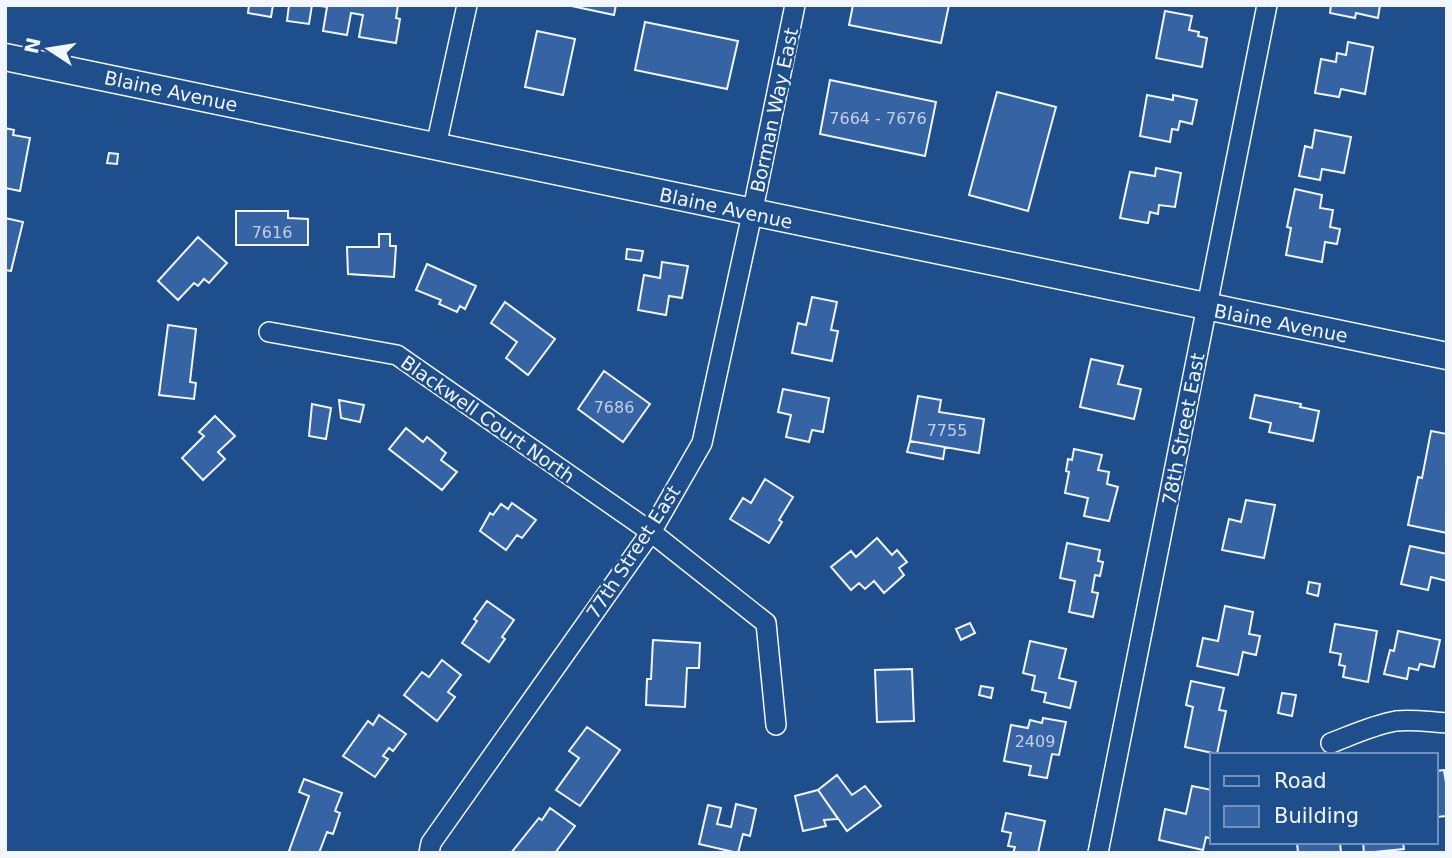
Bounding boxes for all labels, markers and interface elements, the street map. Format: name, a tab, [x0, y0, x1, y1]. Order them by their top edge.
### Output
north arrow	[14, 14, 84, 84]
street label: Borman Way East	[746, 26, 802, 194]
text: N	[20, 35, 45, 56]
street label: Blaine Avenue	[102, 66, 240, 116]
house number: 7664 - 7676	[829, 109, 927, 128]
street label: Blaine Avenue	[657, 183, 795, 233]
house number: 7616	[252, 223, 292, 242]
street label: Blaine Avenue	[1212, 299, 1350, 347]
street label: Blackwell Court North	[397, 351, 579, 487]
street label: 78th Street East	[1157, 351, 1209, 507]
house number: 7686	[594, 398, 634, 417]
house number: 7755	[927, 421, 967, 440]
street label: 77th Street East	[582, 481, 684, 623]
house number: 2409	[1015, 732, 1055, 751]
legend	[1210, 753, 1438, 844]
text: Road	[1274, 769, 1327, 793]
text: Building	[1274, 804, 1359, 828]

